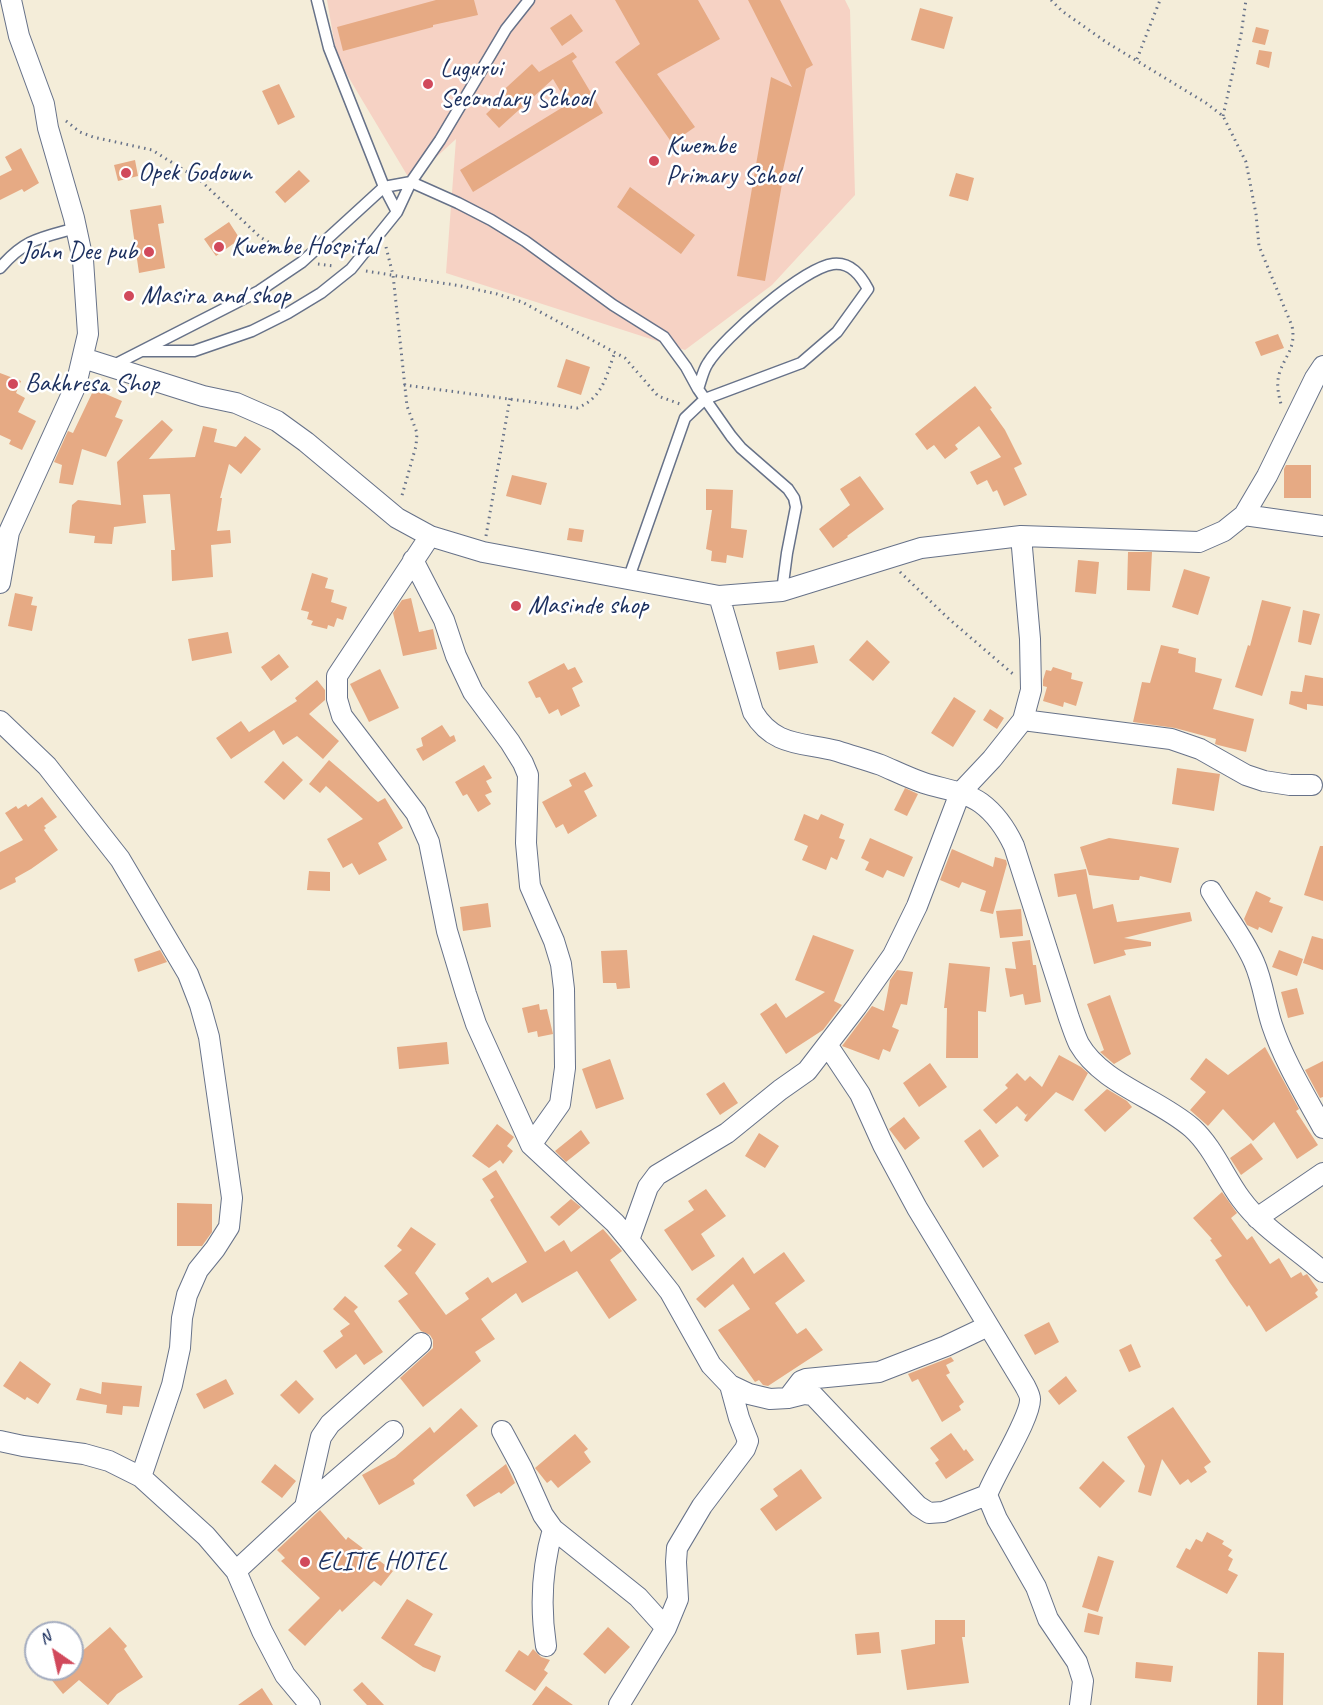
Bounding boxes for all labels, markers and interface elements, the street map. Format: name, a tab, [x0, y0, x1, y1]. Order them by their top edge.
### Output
place label: Lugurui Secondary School	[440, 53, 592, 114]
marker: Lugurui Secondary School	[421, 77, 435, 91]
place label: Kwembe Primary School	[666, 130, 799, 192]
marker: Kwembe Primary School	[647, 154, 661, 168]
place label: Opek Godown	[138, 157, 252, 189]
marker: Opek Godown	[119, 166, 133, 180]
place label: Kwembe Hospital	[231, 231, 378, 263]
place label: John Dee pub	[21, 236, 137, 268]
marker: Kwembe Hospital	[212, 240, 226, 254]
marker: John Dee pub	[142, 245, 156, 259]
place label: Masira and shop	[141, 280, 290, 312]
marker: Masira and shop	[122, 289, 136, 303]
place label: Bakhresa Shop	[25, 368, 159, 400]
marker: Bakhresa Shop	[6, 377, 20, 391]
place label: Masinde shop	[528, 590, 648, 622]
marker: Masinde shop	[509, 599, 523, 613]
place label: ELITE HOTEL	[317, 1546, 447, 1578]
marker: ELITE HOTEL	[298, 1555, 312, 1569]
north arrow	[24, 1621, 84, 1681]
text: N	[35, 1627, 55, 1649]

